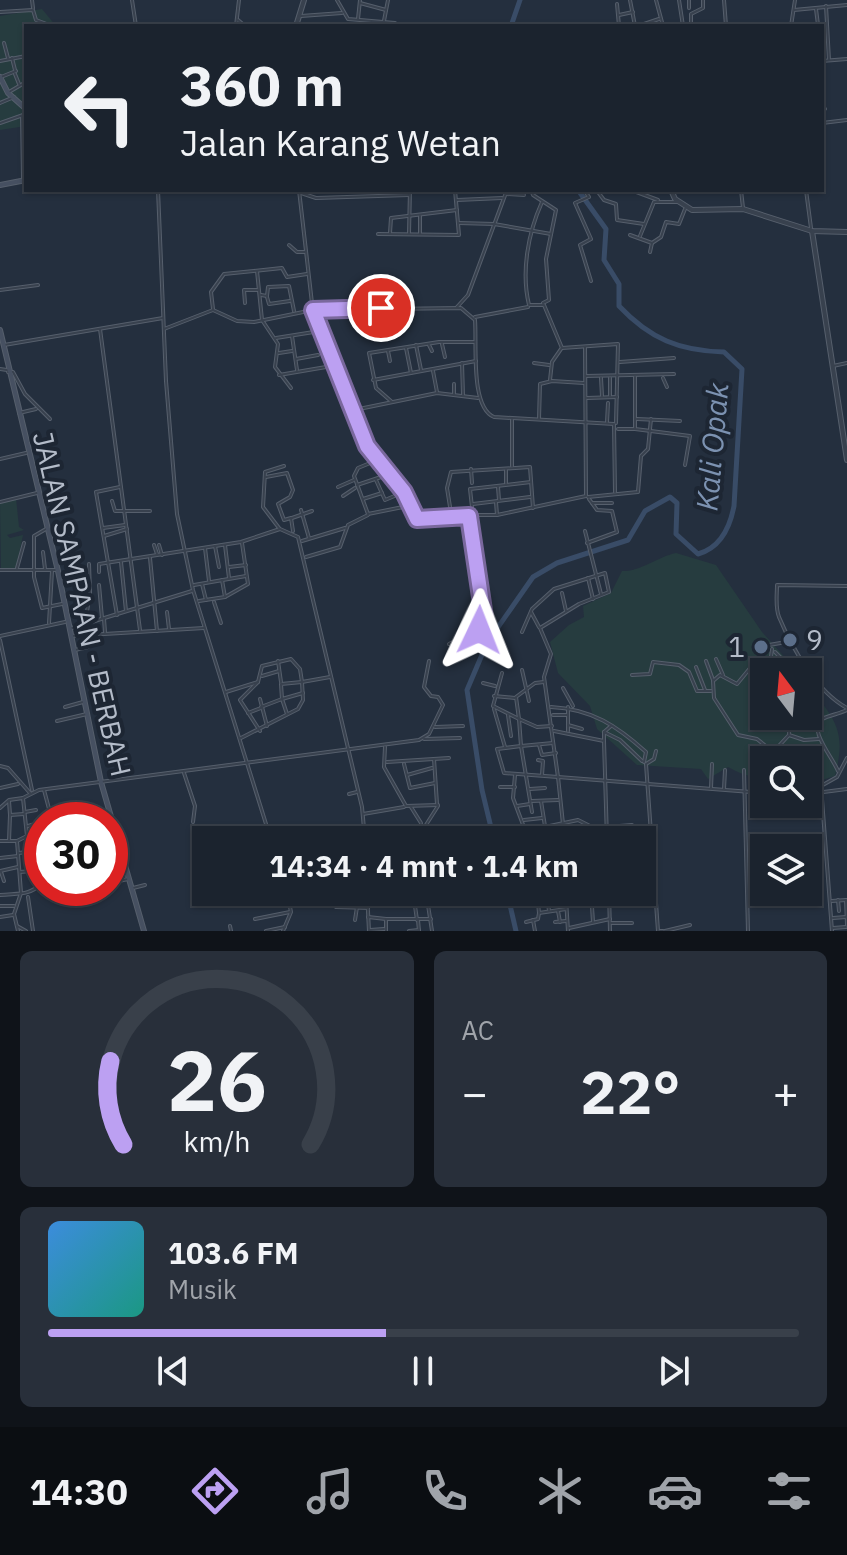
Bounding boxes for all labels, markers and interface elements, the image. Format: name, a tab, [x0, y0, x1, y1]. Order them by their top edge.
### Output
text: 360 m	[180, 49, 344, 121]
icon: left	[48, 56, 152, 160]
text: Jalan Karang Wetan	[180, 119, 501, 166]
pin	[347, 274, 415, 342]
icon: arrive	[359, 286, 403, 330]
water label: Kali Opak	[686, 381, 737, 512]
street label: JALAN SAMPAAN - BERBAH	[25, 428, 140, 780]
position arrow	[437, 588, 521, 672]
place label: 9	[806, 621, 823, 658]
place label: 1	[728, 628, 745, 665]
marker: 9	[781, 631, 799, 649]
marker: 1	[752, 638, 770, 656]
north arrow	[750, 658, 822, 730]
map controls	[750, 658, 822, 906]
button: search	[750, 746, 822, 818]
speed limit sign: 30	[24, 802, 128, 906]
button: layers	[750, 834, 822, 906]
text: 14:34 · 4 mnt · 1.4 km	[269, 846, 579, 885]
text: AC	[462, 1013, 494, 1047]
text: 26	[167, 1026, 267, 1134]
text: 22°	[580, 1052, 680, 1131]
text: −	[462, 1064, 488, 1121]
text: +	[773, 1064, 799, 1121]
text: km/h	[183, 1123, 250, 1160]
text: 103.6 FM	[168, 1233, 299, 1272]
text: Musik	[168, 1272, 237, 1306]
icon: previous	[151, 1349, 195, 1393]
icon: pause	[401, 1349, 445, 1393]
icon: next	[652, 1349, 696, 1393]
icon: directions	[187, 1463, 243, 1519]
icon: music	[302, 1463, 358, 1519]
icon: phone	[417, 1463, 473, 1519]
icon: climate	[532, 1463, 588, 1519]
icon: car	[647, 1463, 703, 1519]
icon: filters	[761, 1463, 817, 1519]
text: 14:30	[29, 1468, 128, 1515]

